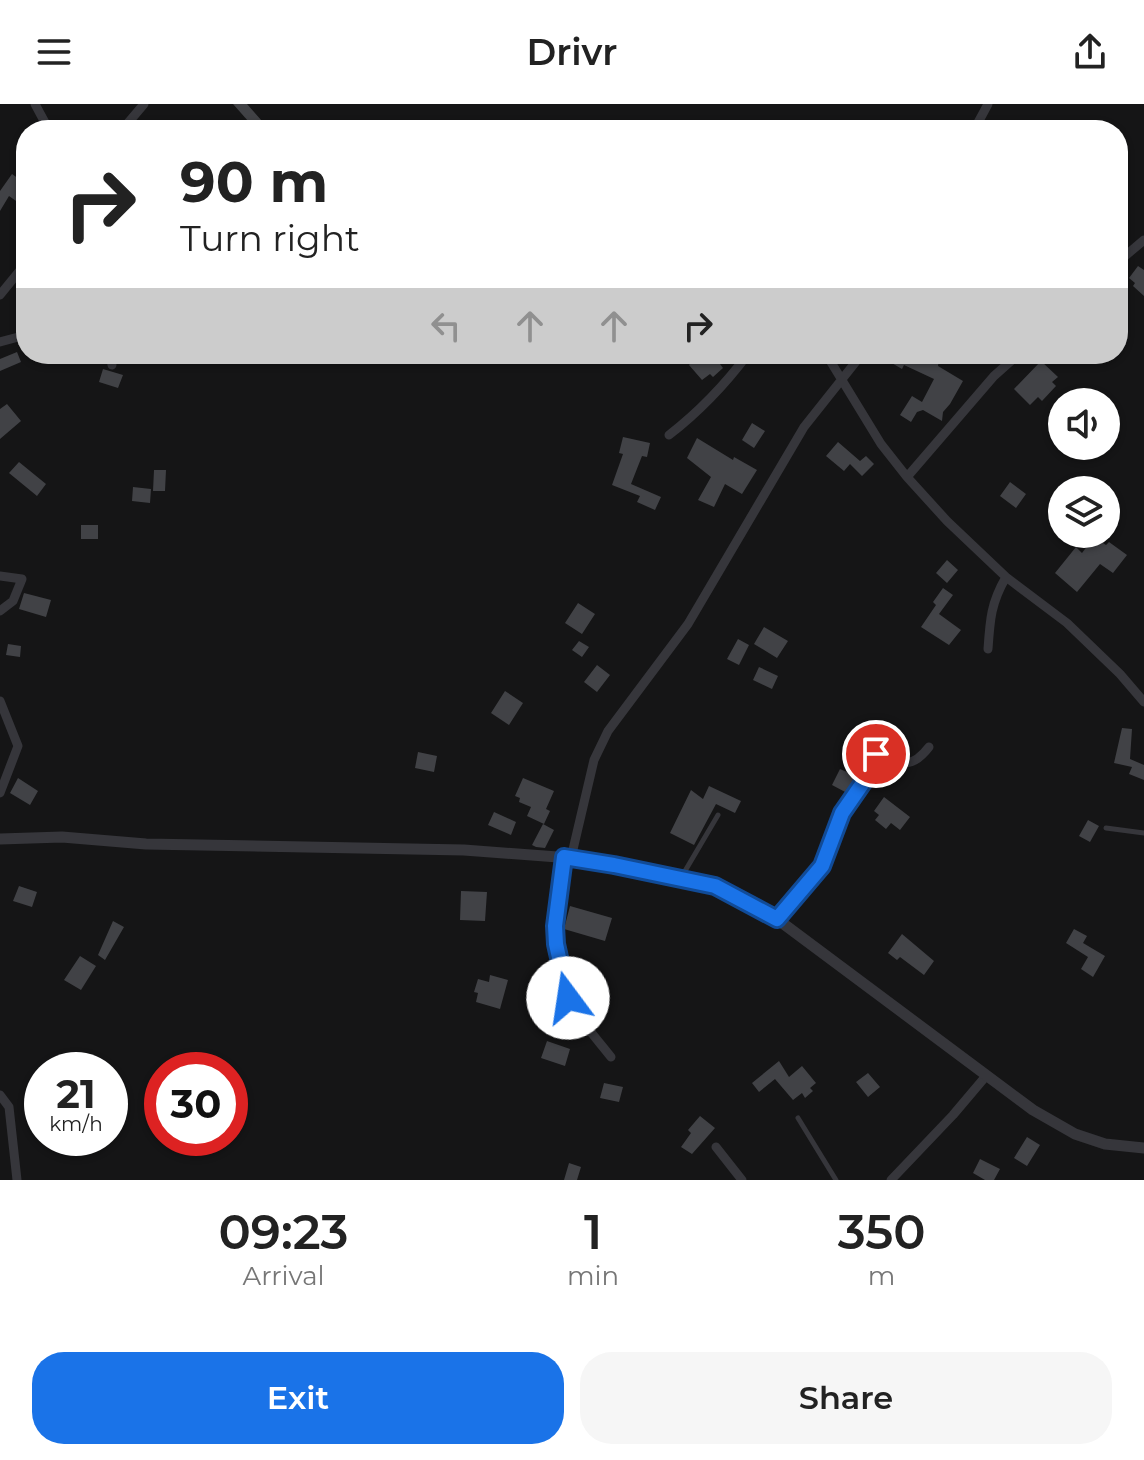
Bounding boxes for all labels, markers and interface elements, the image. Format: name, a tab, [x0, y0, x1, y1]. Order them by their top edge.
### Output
icon: menu	[32, 30, 76, 74]
text: Drivr	[526, 30, 618, 74]
icon: share	[1068, 30, 1112, 74]
text: 90 m	[180, 148, 328, 216]
icon: right	[48, 152, 152, 256]
text: Turn right	[180, 216, 360, 260]
icon: left	[424, 304, 468, 348]
icon: ahead	[508, 304, 552, 348]
icon: ahead	[592, 304, 636, 348]
icon: right	[676, 304, 720, 348]
map controls	[1048, 388, 1120, 548]
button: sound	[1048, 388, 1120, 460]
button: layers	[1048, 476, 1120, 548]
pin	[842, 720, 910, 788]
icon: arrive	[854, 732, 898, 776]
position arrow	[526, 956, 610, 1040]
speed limit sign: 30	[144, 1052, 248, 1156]
text: 21	[56, 1069, 96, 1118]
text: km/h	[49, 1112, 103, 1136]
text: 09:23	[219, 1203, 349, 1261]
text: 1	[584, 1203, 602, 1261]
text: 350	[838, 1203, 925, 1261]
text: Arrival	[243, 1260, 325, 1292]
text: min	[567, 1260, 619, 1292]
text: m	[868, 1260, 895, 1292]
button: Exit	[32, 1352, 564, 1444]
button: Share	[580, 1352, 1112, 1444]

